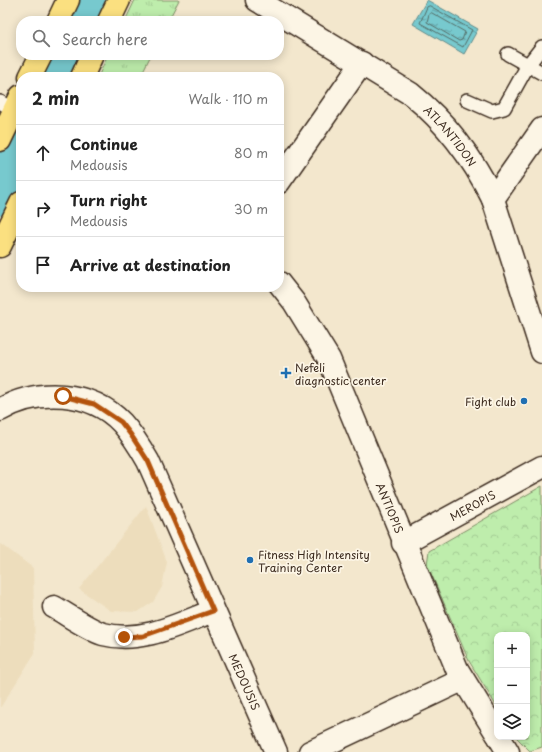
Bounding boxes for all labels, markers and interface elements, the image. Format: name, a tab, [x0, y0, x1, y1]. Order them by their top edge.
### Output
search box	[16, 16, 284, 60]
icon: search	[30, 27, 52, 49]
text: Search here	[62, 27, 148, 50]
text: 2 min	[32, 85, 79, 111]
text: Walk · 110 m	[189, 89, 268, 108]
street label: ATLANTIDON	[420, 101, 481, 169]
text: Continue	[70, 132, 138, 155]
icon: ahead	[32, 142, 54, 164]
text: 80 m	[234, 143, 268, 162]
text: Medousis	[70, 155, 128, 174]
text: Turn right	[70, 188, 147, 211]
icon: right	[32, 198, 54, 220]
text: 30 m	[234, 199, 268, 218]
text: Medousis	[70, 211, 128, 230]
text: Arrive at destination	[70, 253, 231, 276]
icon: arrive	[32, 254, 54, 276]
place label: Nefeli diagnostic center	[295, 359, 387, 389]
marker: Nefeli diagnostic center	[280, 367, 292, 379]
route start	[54, 387, 72, 405]
place label: Fight club	[465, 393, 516, 410]
marker: Fight club	[519, 396, 529, 406]
street label: ANTIOPIS	[372, 480, 408, 536]
street label: MEROPIS	[446, 486, 498, 525]
place label: Fitness High Intensity Training Center	[258, 546, 370, 576]
marker: Fitness High Intensity Training Center	[245, 555, 255, 565]
route end	[115, 628, 133, 646]
map controls	[494, 632, 530, 740]
button: +	[494, 632, 530, 668]
street label: MEDOUSIS	[225, 651, 265, 713]
button: −	[494, 668, 530, 704]
button: layers	[494, 704, 530, 740]

